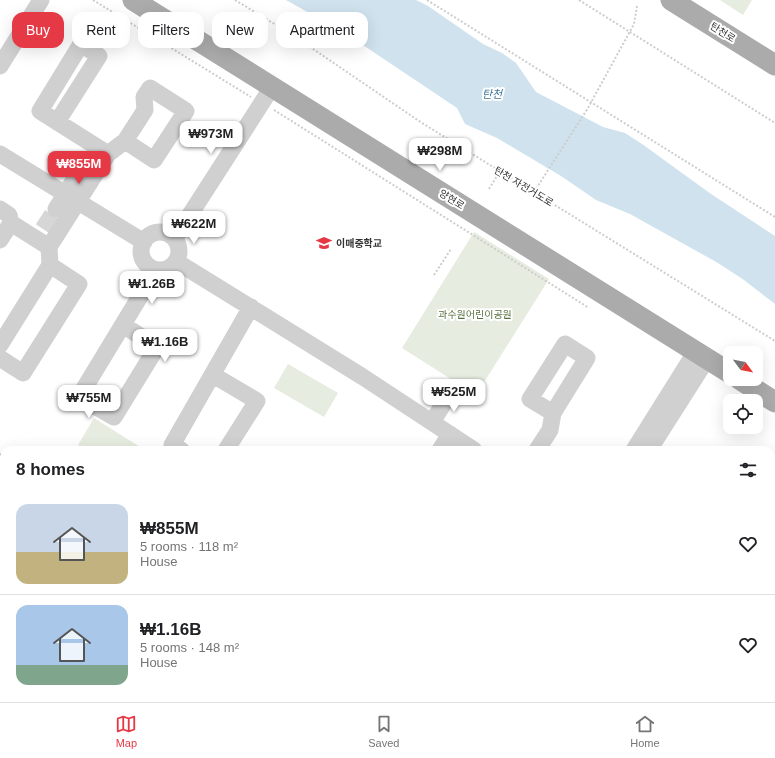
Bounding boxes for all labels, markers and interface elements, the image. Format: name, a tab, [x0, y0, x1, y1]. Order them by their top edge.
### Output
chip: Buy	[12, 12, 64, 48]
chip: Rent	[72, 12, 130, 48]
chip: Filters	[138, 12, 204, 48]
chip: New	[212, 12, 268, 48]
chip: Apartment	[276, 12, 368, 48]
street label: 탄천로	[708, 20, 737, 44]
water label: 탄천	[482, 88, 504, 100]
pin: ₩973M	[183, 121, 239, 155]
text: ₩973M	[189, 126, 233, 141]
pin: ₩298M	[412, 138, 468, 172]
text: ₩298M	[418, 143, 462, 158]
pin: ₩855M	[51, 151, 107, 185]
text: ₩855M	[57, 156, 101, 171]
street label: 탄천 자전거도로	[492, 164, 555, 208]
street label: 양현로	[437, 187, 466, 211]
pin: ₩622M	[166, 211, 222, 245]
text: ₩622M	[172, 216, 216, 231]
school or university icon: 이매중학교	[315, 234, 333, 252]
place label: 이매중학교	[336, 237, 382, 249]
pin: ₩1.26B	[119, 271, 185, 305]
text: ₩1.26B	[129, 276, 175, 291]
park label: 과수원어린이공원	[438, 309, 512, 320]
pin: ₩1.16B	[132, 329, 198, 363]
text: ₩1.16B	[142, 334, 188, 349]
north arrow	[723, 346, 763, 386]
map controls	[723, 346, 763, 434]
pin: ₩525M	[426, 379, 482, 413]
text: ₩525M	[432, 384, 476, 399]
pin: ₩755M	[61, 385, 117, 419]
text: ₩755M	[67, 390, 111, 405]
button: locate	[723, 394, 763, 434]
icon: filters	[737, 459, 759, 481]
text: 8 homes	[16, 460, 85, 479]
text: ₩855M	[140, 519, 199, 538]
icon: home	[48, 520, 96, 568]
icon: heart	[737, 533, 759, 555]
text: 5 rooms · 118 m²	[140, 539, 238, 554]
text: House	[140, 554, 178, 569]
text: ₩1.16B	[140, 620, 201, 639]
icon: home	[48, 621, 96, 669]
icon: heart	[737, 634, 759, 656]
text: 5 rooms · 148 m²	[140, 640, 239, 655]
text: House	[140, 655, 178, 670]
tab: Map	[115, 713, 137, 749]
tab: Saved	[368, 713, 399, 749]
tab: Home	[630, 713, 660, 749]

